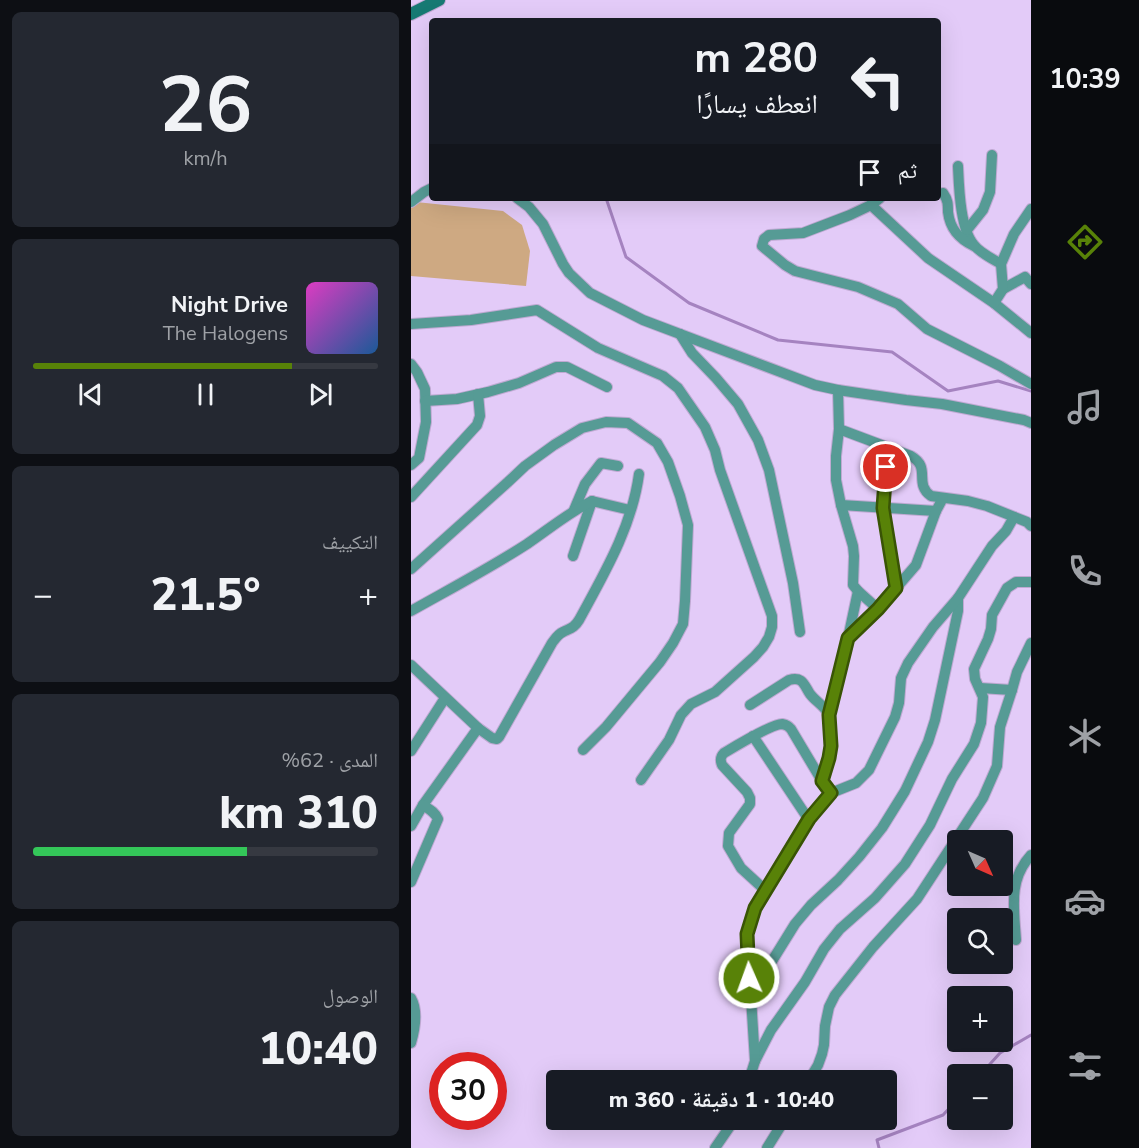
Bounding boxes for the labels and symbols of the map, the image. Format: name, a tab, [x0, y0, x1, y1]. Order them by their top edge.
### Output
pin	[860, 441, 911, 492]
north arrow	[947, 830, 1013, 896]
position arrow	[717, 946, 781, 1010]
speed limit sign: 30	[429, 1052, 507, 1130]

